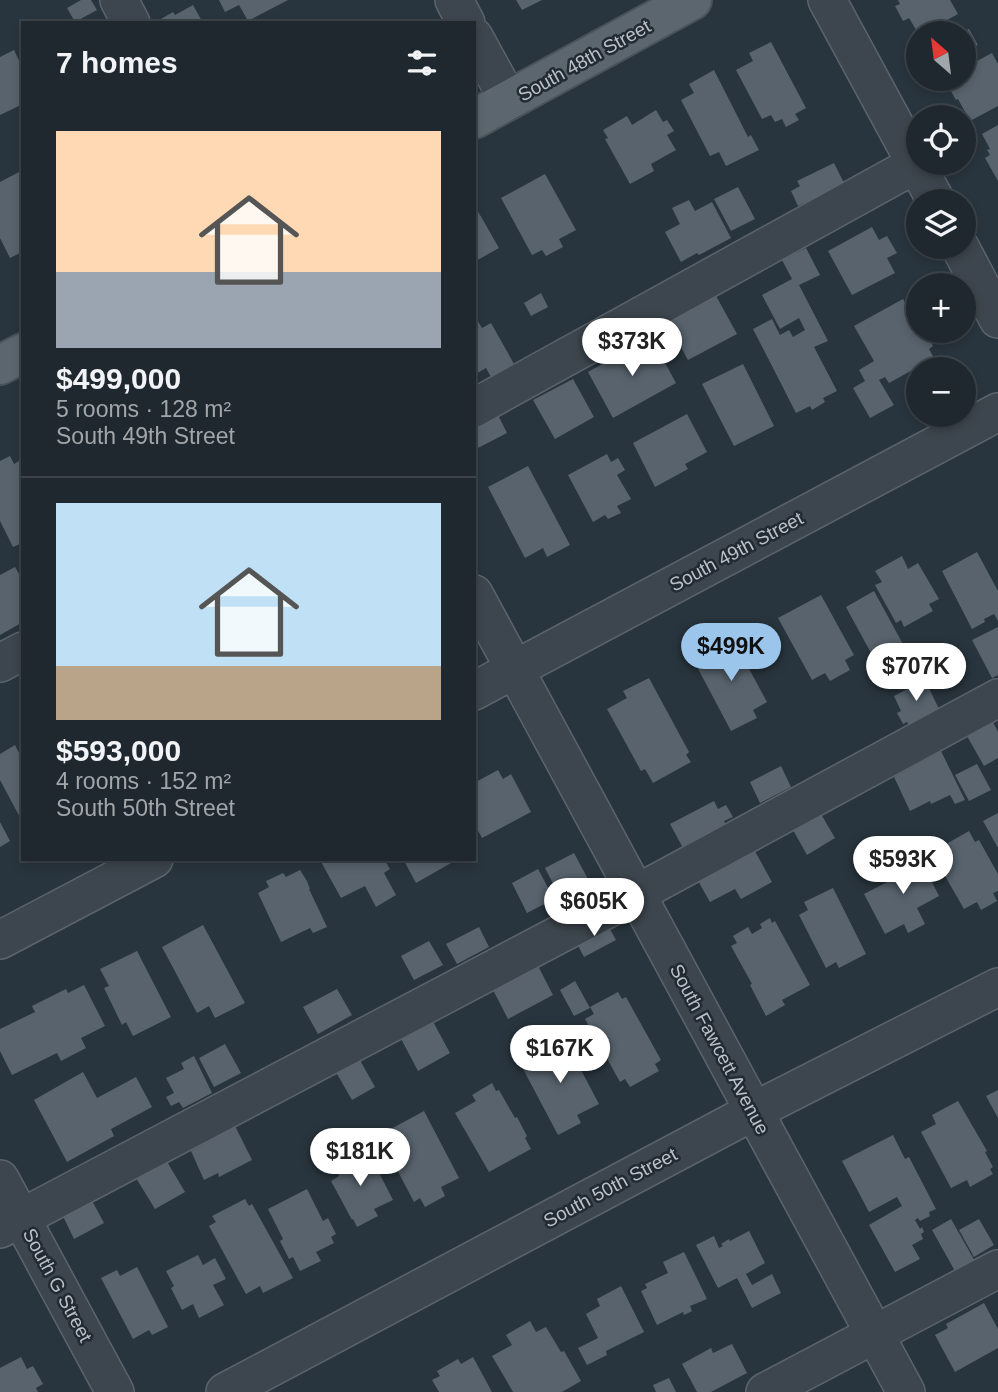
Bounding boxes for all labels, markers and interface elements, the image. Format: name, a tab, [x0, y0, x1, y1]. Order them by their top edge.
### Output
street label: South 48th Street	[514, 15, 655, 105]
north arrow	[906, 21, 976, 91]
map controls	[906, 21, 976, 427]
icon: filters	[403, 44, 441, 82]
text: 7 homes	[56, 46, 178, 79]
button: locate	[906, 105, 976, 175]
icon: home	[186, 177, 312, 303]
button: layers	[906, 189, 976, 259]
button: +	[906, 273, 976, 343]
pin: $373K	[583, 318, 681, 378]
text: $373K	[598, 328, 666, 354]
button: −	[906, 357, 976, 427]
text: $499,000	[56, 362, 181, 395]
text: 5 rooms · 128 m²	[56, 396, 231, 422]
text: South 49th Street	[56, 423, 235, 449]
street label: South 49th Street	[666, 507, 807, 595]
icon: home	[186, 549, 312, 675]
pin: $499K	[682, 624, 780, 683]
text: $499K	[697, 633, 765, 659]
pin: $707K	[867, 644, 965, 703]
text: $707K	[882, 653, 950, 679]
text: $593,000	[56, 734, 181, 767]
text: 4 rooms · 152 m²	[56, 768, 231, 794]
text: South 50th Street	[56, 795, 235, 821]
pin: $593K	[854, 836, 952, 896]
text: $593K	[869, 846, 937, 872]
pin: $605K	[545, 878, 643, 938]
text: $605K	[560, 888, 628, 914]
street label: South Fawcett Avenue	[666, 961, 773, 1138]
pin: $167K	[511, 1026, 609, 1085]
text: $167K	[526, 1035, 594, 1061]
pin: $181K	[311, 1128, 409, 1188]
text: $181K	[326, 1138, 394, 1164]
street label: South 50th Street	[540, 1143, 681, 1231]
street label: South G Street	[19, 1225, 97, 1346]

